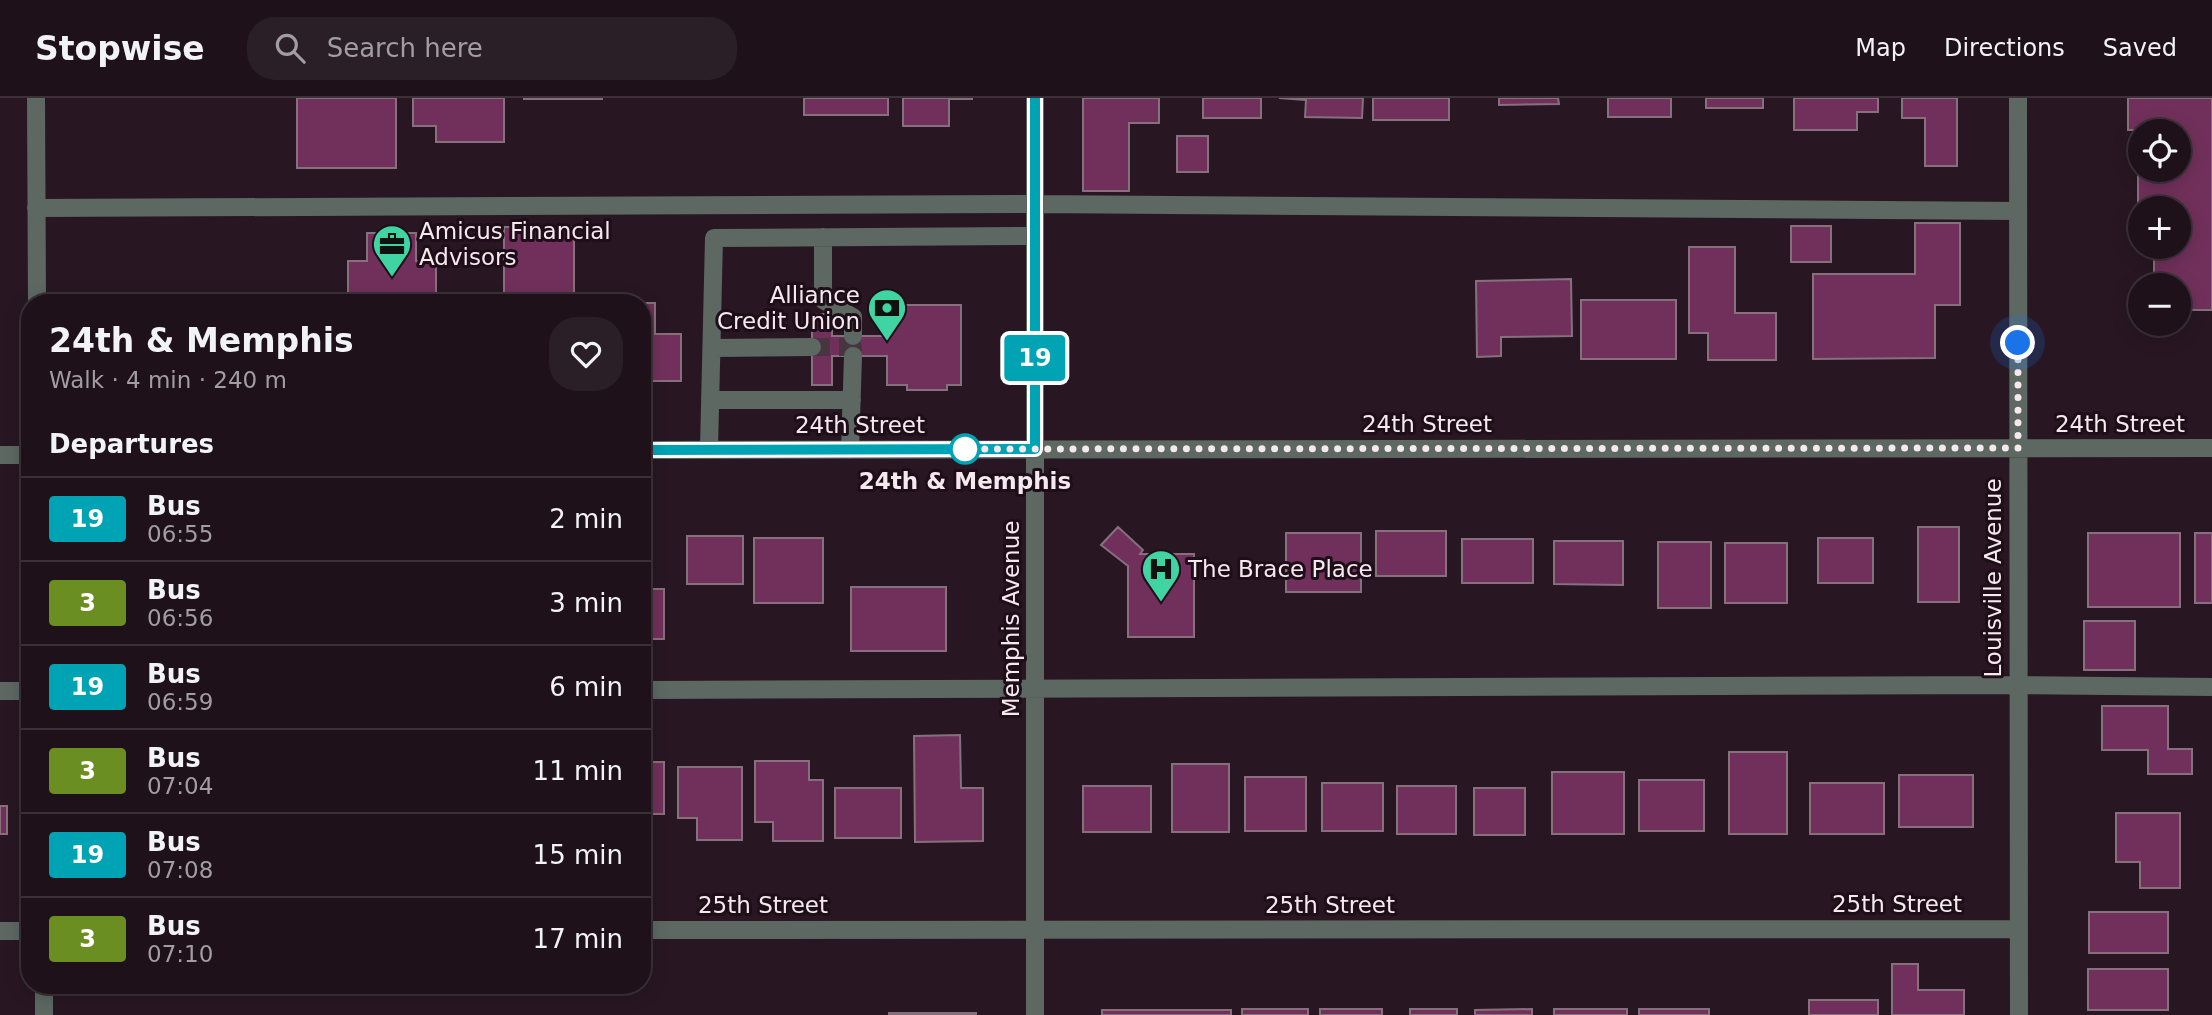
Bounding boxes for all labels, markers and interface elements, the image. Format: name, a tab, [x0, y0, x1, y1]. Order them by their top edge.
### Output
search box	[247, 17, 737, 80]
text: Stopwise	[35, 29, 205, 68]
icon: search	[271, 29, 309, 67]
text: Search here	[327, 33, 483, 63]
text: Map	[1855, 34, 1906, 62]
text: Directions	[1944, 34, 2065, 62]
text: Saved	[2103, 34, 2177, 62]
map controls	[2128, 119, 2191, 336]
button: locate	[2128, 119, 2191, 182]
button: +	[2128, 196, 2191, 259]
place label: Amicus Financial Advisors	[419, 218, 611, 270]
office icon: Amicus Financial Advisors	[371, 223, 413, 278]
button: −	[2128, 273, 2191, 336]
place label: Alliance Credit Union	[717, 282, 860, 334]
bank icon: Alliance Credit Union	[866, 287, 908, 342]
button: heart	[549, 317, 623, 391]
text: 24th & Memphis	[49, 321, 354, 360]
your location	[2000, 325, 2035, 360]
line badge: 19	[1004, 335, 1066, 381]
text: 19	[1018, 344, 1052, 372]
text: Walk · 4 min · 240 m	[49, 367, 287, 393]
street label: 24th Street	[1362, 411, 1492, 437]
street label: 24th Street	[2055, 411, 2185, 437]
street label: 24th Street	[795, 412, 925, 438]
text: Departures	[49, 429, 214, 459]
marker: 24th & Memphis	[950, 434, 980, 464]
place label: 24th & Memphis	[859, 468, 1071, 494]
street label: Louisville Avenue	[1980, 478, 2006, 678]
text: Bus	[147, 491, 201, 521]
text: 2 min	[549, 504, 623, 534]
text: 19	[71, 505, 104, 533]
text: 06:55	[147, 521, 213, 547]
street label: Memphis Avenue	[998, 521, 1024, 717]
hospital icon: The Brace Place	[1140, 548, 1182, 603]
place label: The Brace Place	[1187, 556, 1373, 582]
text: Bus	[147, 575, 201, 605]
text: 3 min	[549, 588, 623, 618]
text: 3	[79, 589, 96, 617]
text: 06:56	[147, 605, 213, 631]
text: Bus	[147, 659, 201, 689]
text: 6 min	[549, 672, 623, 702]
text: 19	[71, 673, 104, 701]
text: 06:59	[147, 689, 213, 715]
text: Bus	[147, 743, 201, 773]
text: 11 min	[533, 756, 623, 786]
text: 3	[79, 757, 96, 785]
text: 07:04	[147, 773, 213, 799]
text: Bus	[147, 827, 201, 857]
text: 15 min	[533, 840, 623, 870]
text: 19	[71, 841, 104, 869]
text: 07:08	[147, 857, 213, 883]
street label: 25th Street	[1832, 891, 1962, 917]
street label: 25th Street	[698, 892, 828, 918]
street label: 25th Street	[1265, 892, 1395, 918]
text: Bus	[147, 911, 201, 941]
text: 17 min	[533, 924, 623, 954]
text: 3	[79, 925, 96, 953]
text: 07:10	[147, 941, 213, 967]

